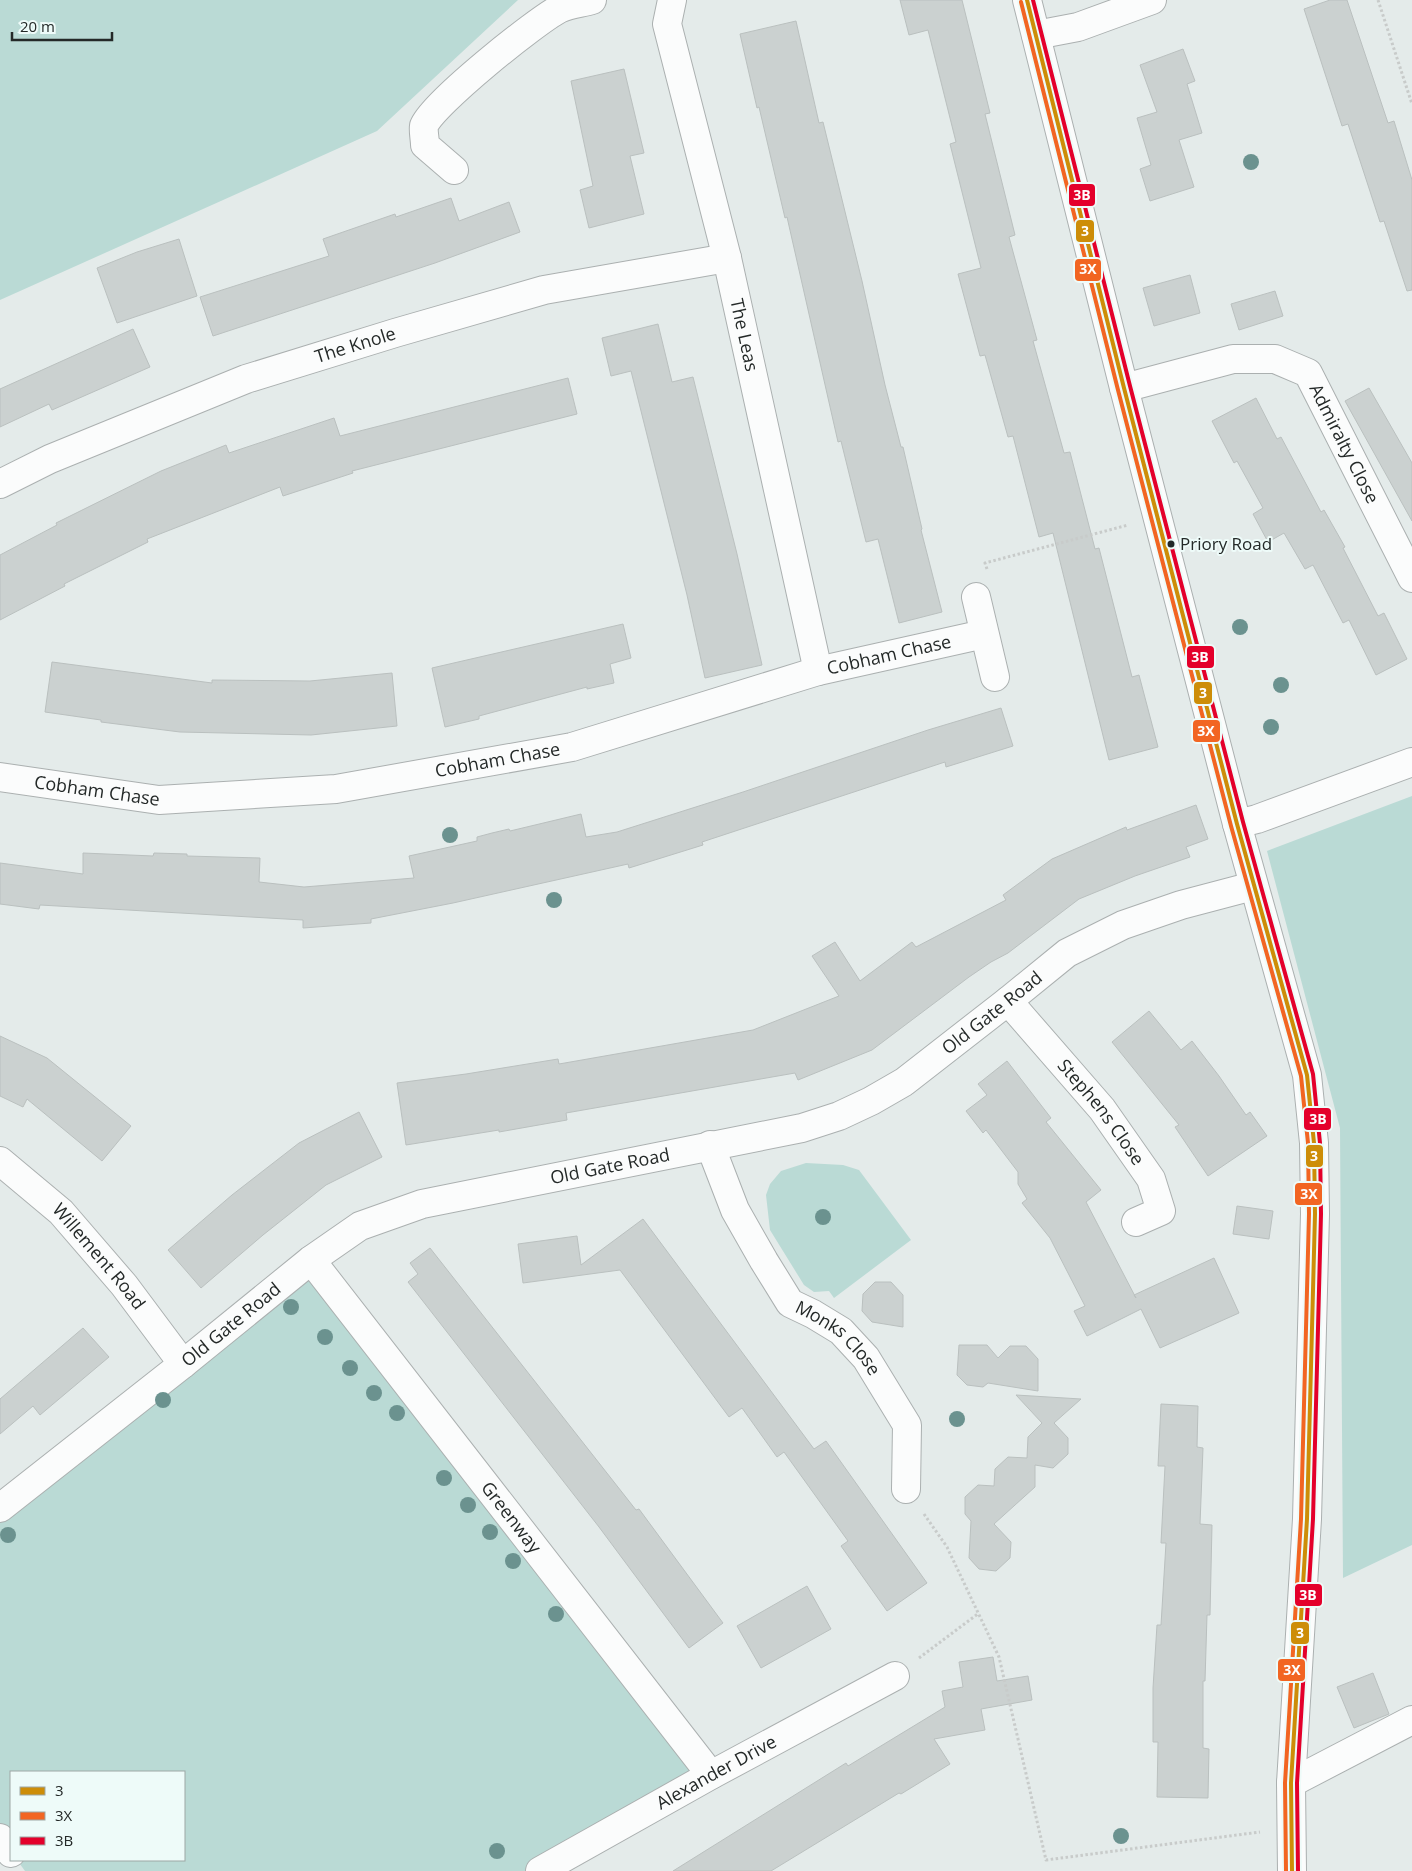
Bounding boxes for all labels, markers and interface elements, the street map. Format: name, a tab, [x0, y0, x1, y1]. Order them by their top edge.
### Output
scale bar	[12, 10, 112, 42]
text: 20 m	[20, 16, 55, 36]
line badge: 3B	[1068, 183, 1096, 207]
text: 3B	[1073, 185, 1091, 204]
line badge: 3	[1075, 219, 1095, 243]
text: 3	[1081, 221, 1089, 240]
line badge: 3X	[1074, 258, 1102, 282]
text: 3X	[1079, 259, 1097, 278]
street label: The Leas	[725, 296, 765, 374]
street label: The Knole	[312, 321, 398, 368]
street label: Admiralty Close	[1304, 379, 1385, 507]
place label: Priory Road	[1180, 532, 1272, 555]
marker: Priory Road	[1166, 539, 1176, 549]
street label: Cobham Chase	[824, 629, 953, 680]
line badge: 3B	[1186, 645, 1215, 669]
text: 3B	[1191, 647, 1209, 666]
line badge: 3	[1193, 681, 1213, 705]
text: 3	[1199, 683, 1207, 702]
line badge: 3X	[1192, 719, 1221, 743]
text: 3X	[1197, 721, 1215, 740]
street label: Cobham Chase	[433, 736, 562, 782]
street label: Cobham Chase	[33, 769, 162, 811]
street label: Old Gate Road	[936, 965, 1047, 1059]
street label: Stephens Close	[1053, 1053, 1150, 1169]
line badge: 3B	[1303, 1107, 1332, 1131]
text: 3B	[1309, 1109, 1327, 1128]
street label: Old Gate Road	[548, 1142, 672, 1189]
line badge: 3	[1305, 1144, 1324, 1168]
text: 3	[1310, 1146, 1318, 1165]
line badge: 3X	[1294, 1182, 1323, 1206]
text: 3X	[1300, 1184, 1318, 1203]
street label: Willement Road	[48, 1198, 151, 1314]
street label: Old Gate Road	[176, 1276, 285, 1372]
street label: Monks Close	[792, 1294, 887, 1379]
street label: Greenway	[476, 1476, 548, 1558]
line badge: 3B	[1294, 1583, 1323, 1607]
text: 3B	[1299, 1585, 1317, 1604]
line badge: 3	[1290, 1621, 1310, 1645]
text: 3	[1296, 1623, 1304, 1642]
line badge: 3X	[1277, 1658, 1306, 1682]
text: 3X	[1283, 1660, 1301, 1679]
street label: Alexander Drive	[651, 1729, 780, 1814]
legend	[10, 1771, 185, 1861]
text: 3	[55, 1780, 64, 1800]
text: 3X	[55, 1805, 73, 1825]
text: 3B	[55, 1830, 73, 1850]

